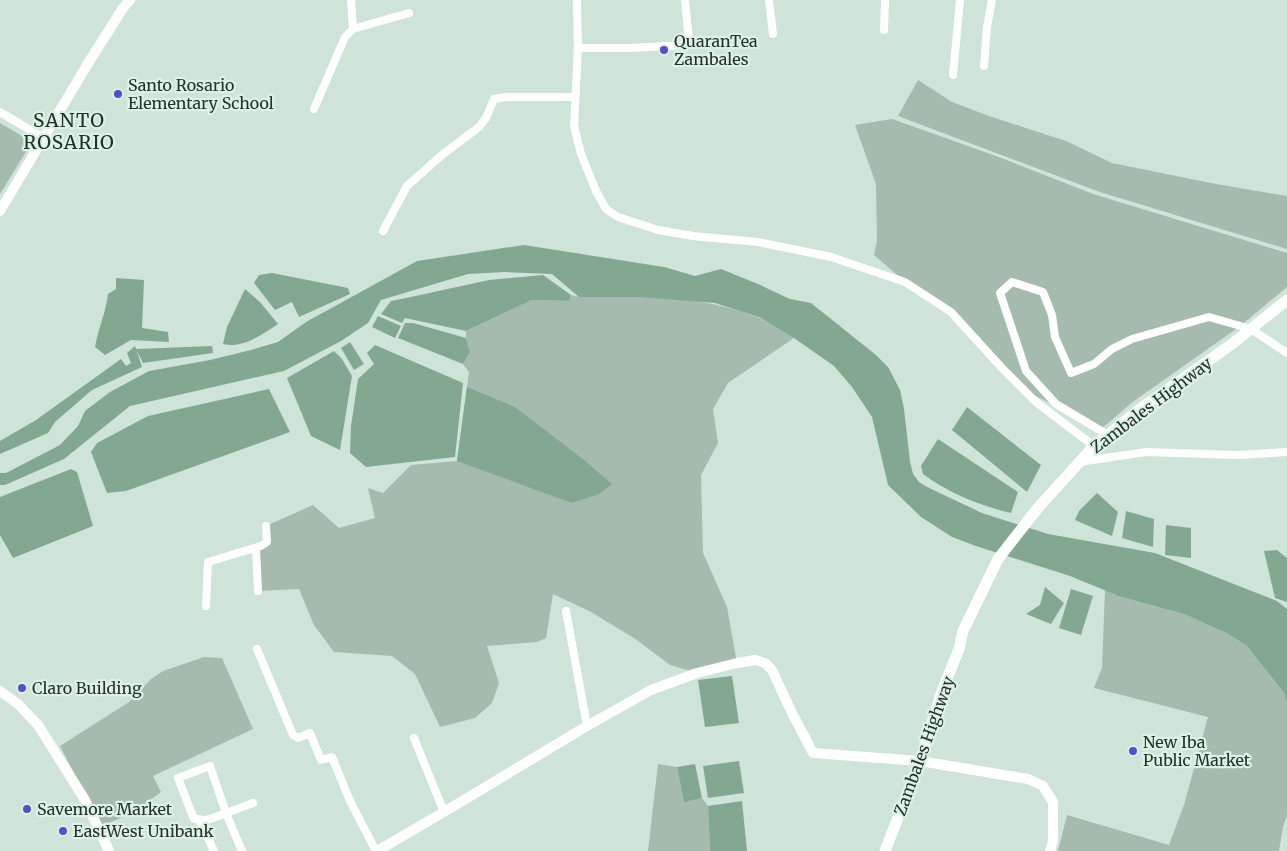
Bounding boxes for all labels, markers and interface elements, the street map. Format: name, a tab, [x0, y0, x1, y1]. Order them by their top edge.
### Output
place label: QuaranTea Zambales	[674, 31, 758, 69]
marker: QuaranTea Zambales	[658, 44, 670, 56]
place label: Santo Rosario Elementary School	[128, 75, 274, 113]
marker: Santo Rosario Elementary School	[112, 88, 124, 100]
district label: SANTO ROSARIO	[23, 108, 115, 154]
street label: Zambales Highway	[1086, 352, 1216, 457]
street label: Zambales Highway	[889, 673, 959, 818]
place label: Claro Building	[32, 678, 142, 698]
marker: Claro Building	[16, 682, 28, 694]
place label: New Iba Public Market	[1143, 732, 1251, 770]
marker: New Iba Public Market	[1127, 745, 1139, 757]
place label: Savemore Market	[37, 799, 173, 819]
marker: Savemore Market	[21, 803, 33, 815]
place label: EastWest Unibank	[73, 821, 215, 841]
marker: EastWest Unibank	[57, 825, 69, 837]

